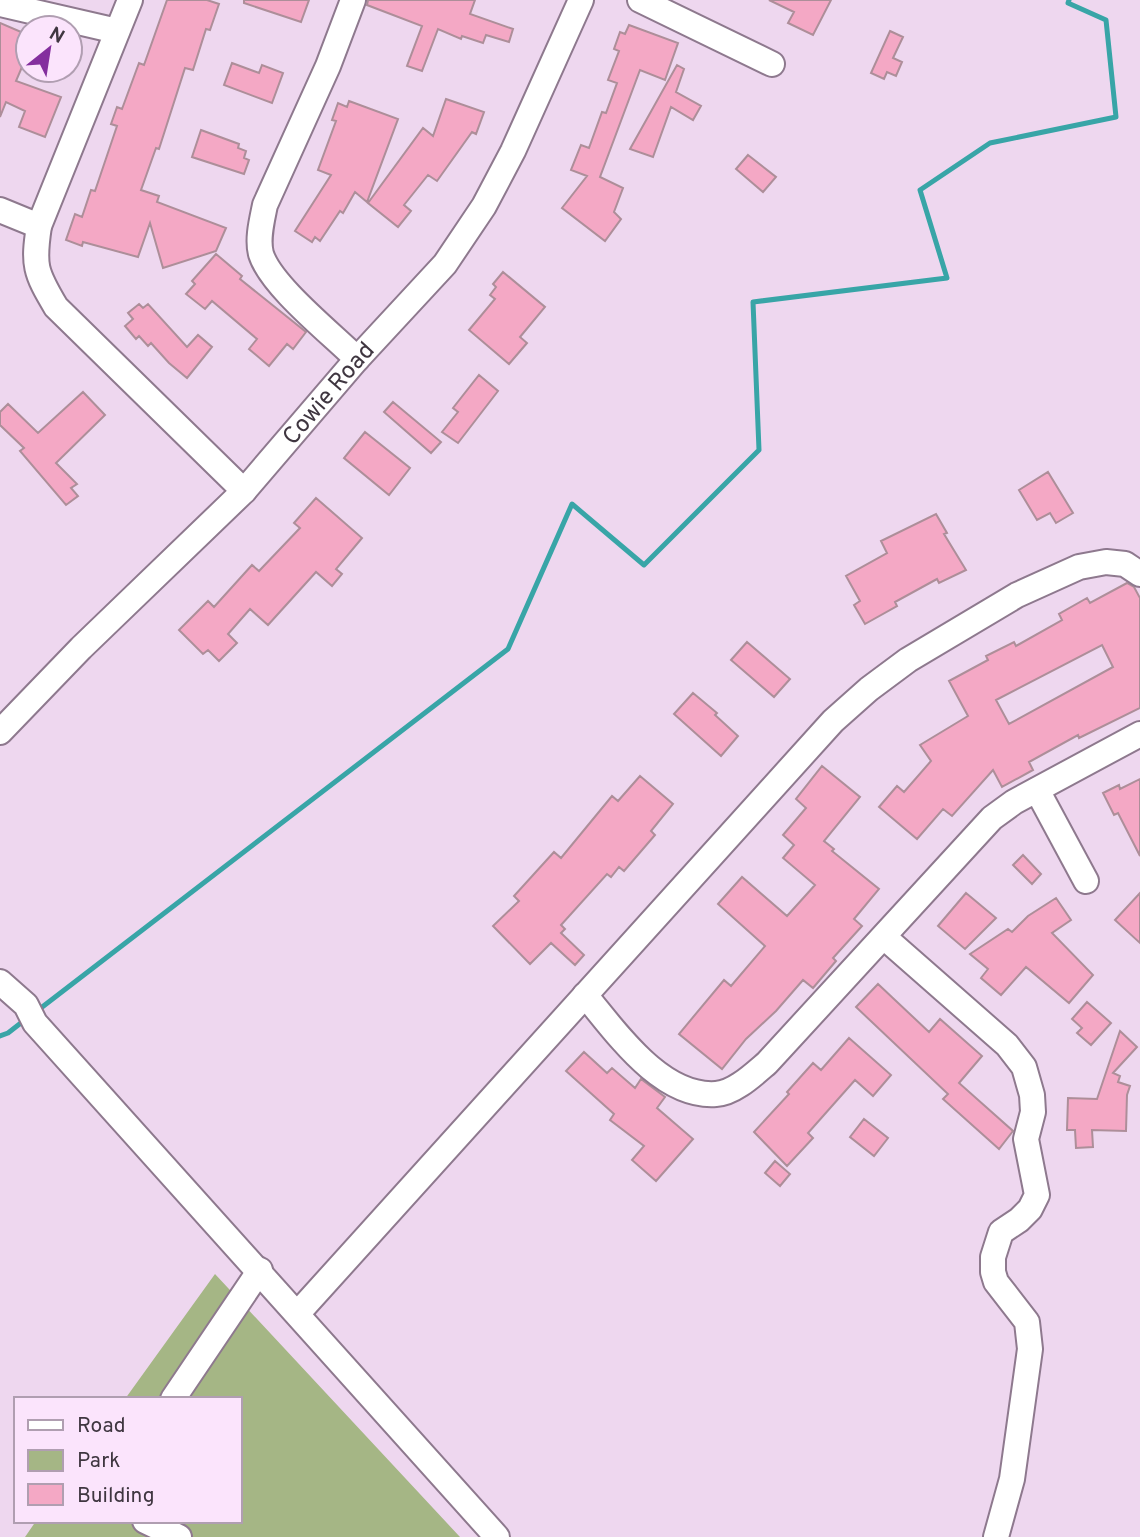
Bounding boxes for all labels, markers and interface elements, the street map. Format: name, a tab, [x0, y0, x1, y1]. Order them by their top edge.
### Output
north arrow	[14, 14, 84, 84]
text: N	[45, 22, 68, 50]
street label: Cowie Road	[277, 337, 382, 452]
legend	[14, 1397, 242, 1523]
text: Road	[77, 1413, 126, 1440]
text: Park	[77, 1448, 120, 1475]
text: Building	[77, 1483, 155, 1510]

